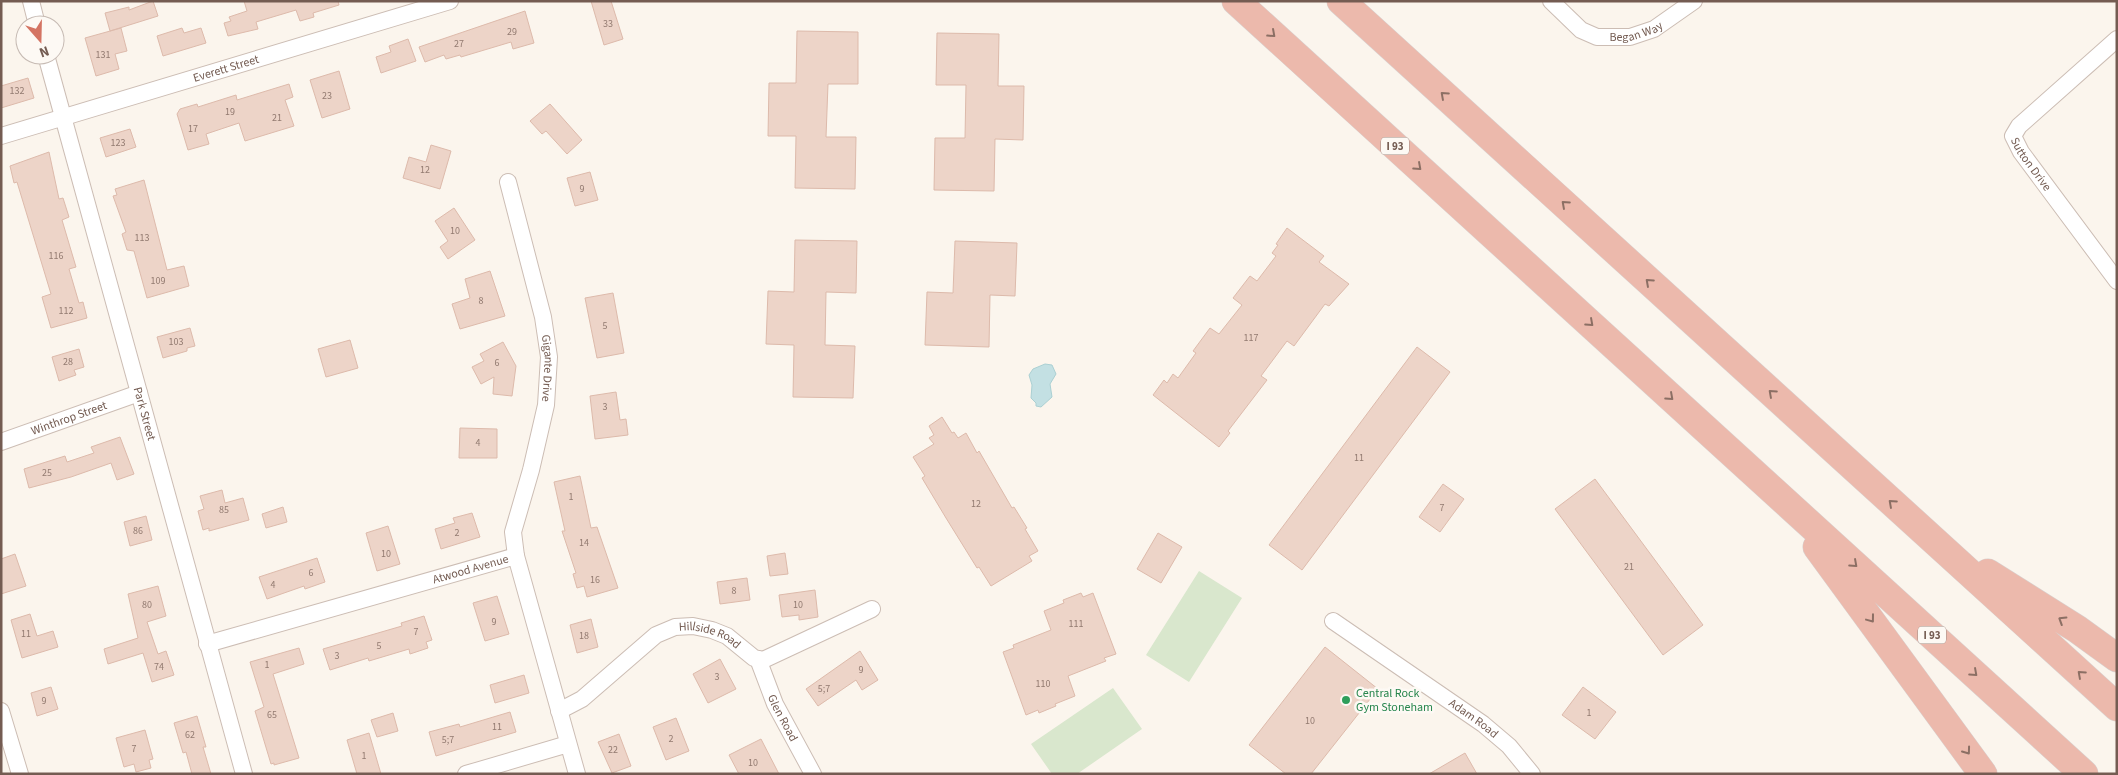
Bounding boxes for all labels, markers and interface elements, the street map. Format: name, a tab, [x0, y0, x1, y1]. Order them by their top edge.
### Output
north arrow	[15, 15, 65, 65]
house number: 33	[603, 17, 613, 31]
street label: Began Way	[1609, 17, 1666, 46]
house number: 29	[507, 25, 517, 39]
one-way arrow	[1266, 28, 1275, 37]
house number: 27	[454, 37, 464, 51]
text: N	[36, 40, 52, 62]
house number: 131	[96, 48, 110, 62]
street label: Everett Street	[191, 50, 261, 86]
house number: 132	[10, 84, 24, 98]
house number: 23	[322, 89, 332, 103]
one-way arrow	[1441, 92, 1450, 101]
house number: 19	[225, 105, 235, 119]
house number: 21	[272, 111, 282, 125]
house number: 17	[188, 122, 198, 136]
street label: Sutton Drive	[2006, 134, 2056, 194]
house number: 123	[111, 136, 125, 150]
road number: I 93	[1381, 138, 1409, 154]
one-way arrow	[1412, 161, 1421, 170]
house number: 12	[420, 163, 430, 177]
house number: 9	[580, 182, 585, 196]
one-way arrow	[1561, 201, 1570, 210]
house number: 10	[450, 224, 460, 238]
house number: 113	[135, 231, 149, 245]
house number: 116	[49, 249, 63, 263]
house number: 109	[151, 274, 165, 288]
one-way arrow	[1646, 278, 1655, 287]
house number: 8	[479, 294, 484, 308]
house number: 112	[59, 304, 73, 318]
one-way arrow	[1584, 318, 1593, 327]
house number: 5	[603, 319, 608, 333]
house number: 117	[1244, 331, 1258, 345]
street label: Gigante Drive	[537, 333, 557, 402]
house number: 103	[169, 335, 183, 349]
house number: 28	[63, 355, 73, 369]
house number: 6	[495, 356, 500, 370]
street label: Park Street	[129, 385, 160, 442]
one-way arrow	[1768, 390, 1777, 399]
one-way arrow	[1665, 391, 1674, 400]
street label: Winthrop Street	[29, 397, 109, 439]
house number: 3	[603, 400, 608, 414]
house number: 4	[476, 436, 481, 450]
house number: 11	[1354, 451, 1364, 465]
house number: 25	[42, 466, 52, 480]
house number: 1	[569, 490, 574, 504]
house number: 12	[971, 497, 981, 511]
one-way arrow	[1889, 500, 1898, 509]
house number: 7	[1440, 501, 1445, 515]
house number: 85	[219, 503, 229, 517]
house number: 86	[133, 524, 143, 538]
house number: 2	[455, 526, 460, 540]
house number: 14	[579, 536, 589, 550]
house number: 10	[381, 547, 391, 561]
street label: Atwood Avenue	[431, 550, 510, 588]
one-way arrow	[1849, 558, 1858, 567]
house number: 21	[1624, 560, 1634, 574]
house number: 6	[309, 566, 314, 580]
house number: 16	[590, 573, 600, 587]
house number: 4	[271, 578, 276, 592]
house number: 8	[732, 584, 737, 598]
house number: 80	[142, 598, 152, 612]
house number: 10	[793, 598, 803, 612]
one-way arrow	[1865, 613, 1874, 623]
house number: 9	[492, 615, 497, 629]
one-way arrow	[2059, 616, 2068, 626]
house number: 111	[1069, 617, 1083, 631]
street label: Hillside Road	[678, 618, 745, 653]
house number: 7	[414, 625, 419, 639]
road number: I 93	[1918, 626, 1946, 644]
house number: 11	[21, 627, 31, 641]
house number: 18	[579, 629, 589, 643]
house number: 5	[377, 639, 382, 653]
house number: 3	[335, 649, 340, 663]
house number: 1	[265, 658, 270, 672]
house number: 74	[154, 660, 164, 674]
house number: 9	[859, 663, 864, 677]
one-way arrow	[1969, 668, 1978, 677]
house number: 3	[715, 670, 720, 684]
one-way arrow	[2077, 671, 2086, 680]
house number: 110	[1036, 677, 1050, 691]
house number: 5;7	[818, 682, 830, 696]
place label: Central Rock Gym Stoneham	[1356, 685, 1433, 716]
street label: Glen Road	[764, 692, 802, 745]
house number: 9	[42, 694, 47, 708]
marker: Central Rock Gym Stoneham	[1340, 694, 1352, 706]
street label: Adam Road	[1445, 695, 1502, 742]
house number: 1	[1587, 706, 1592, 720]
house number: 65	[267, 708, 277, 722]
house number: 10	[1305, 714, 1315, 728]
house number: 11	[492, 720, 502, 734]
house number: 62	[185, 728, 195, 742]
house number: 2	[669, 732, 674, 746]
house number: 5;7	[442, 733, 454, 747]
house number: 7	[132, 742, 137, 756]
house number: 22	[608, 743, 618, 757]
one-way arrow	[1961, 745, 1970, 754]
house number: 1	[362, 749, 367, 763]
house number: 10	[748, 756, 758, 770]

